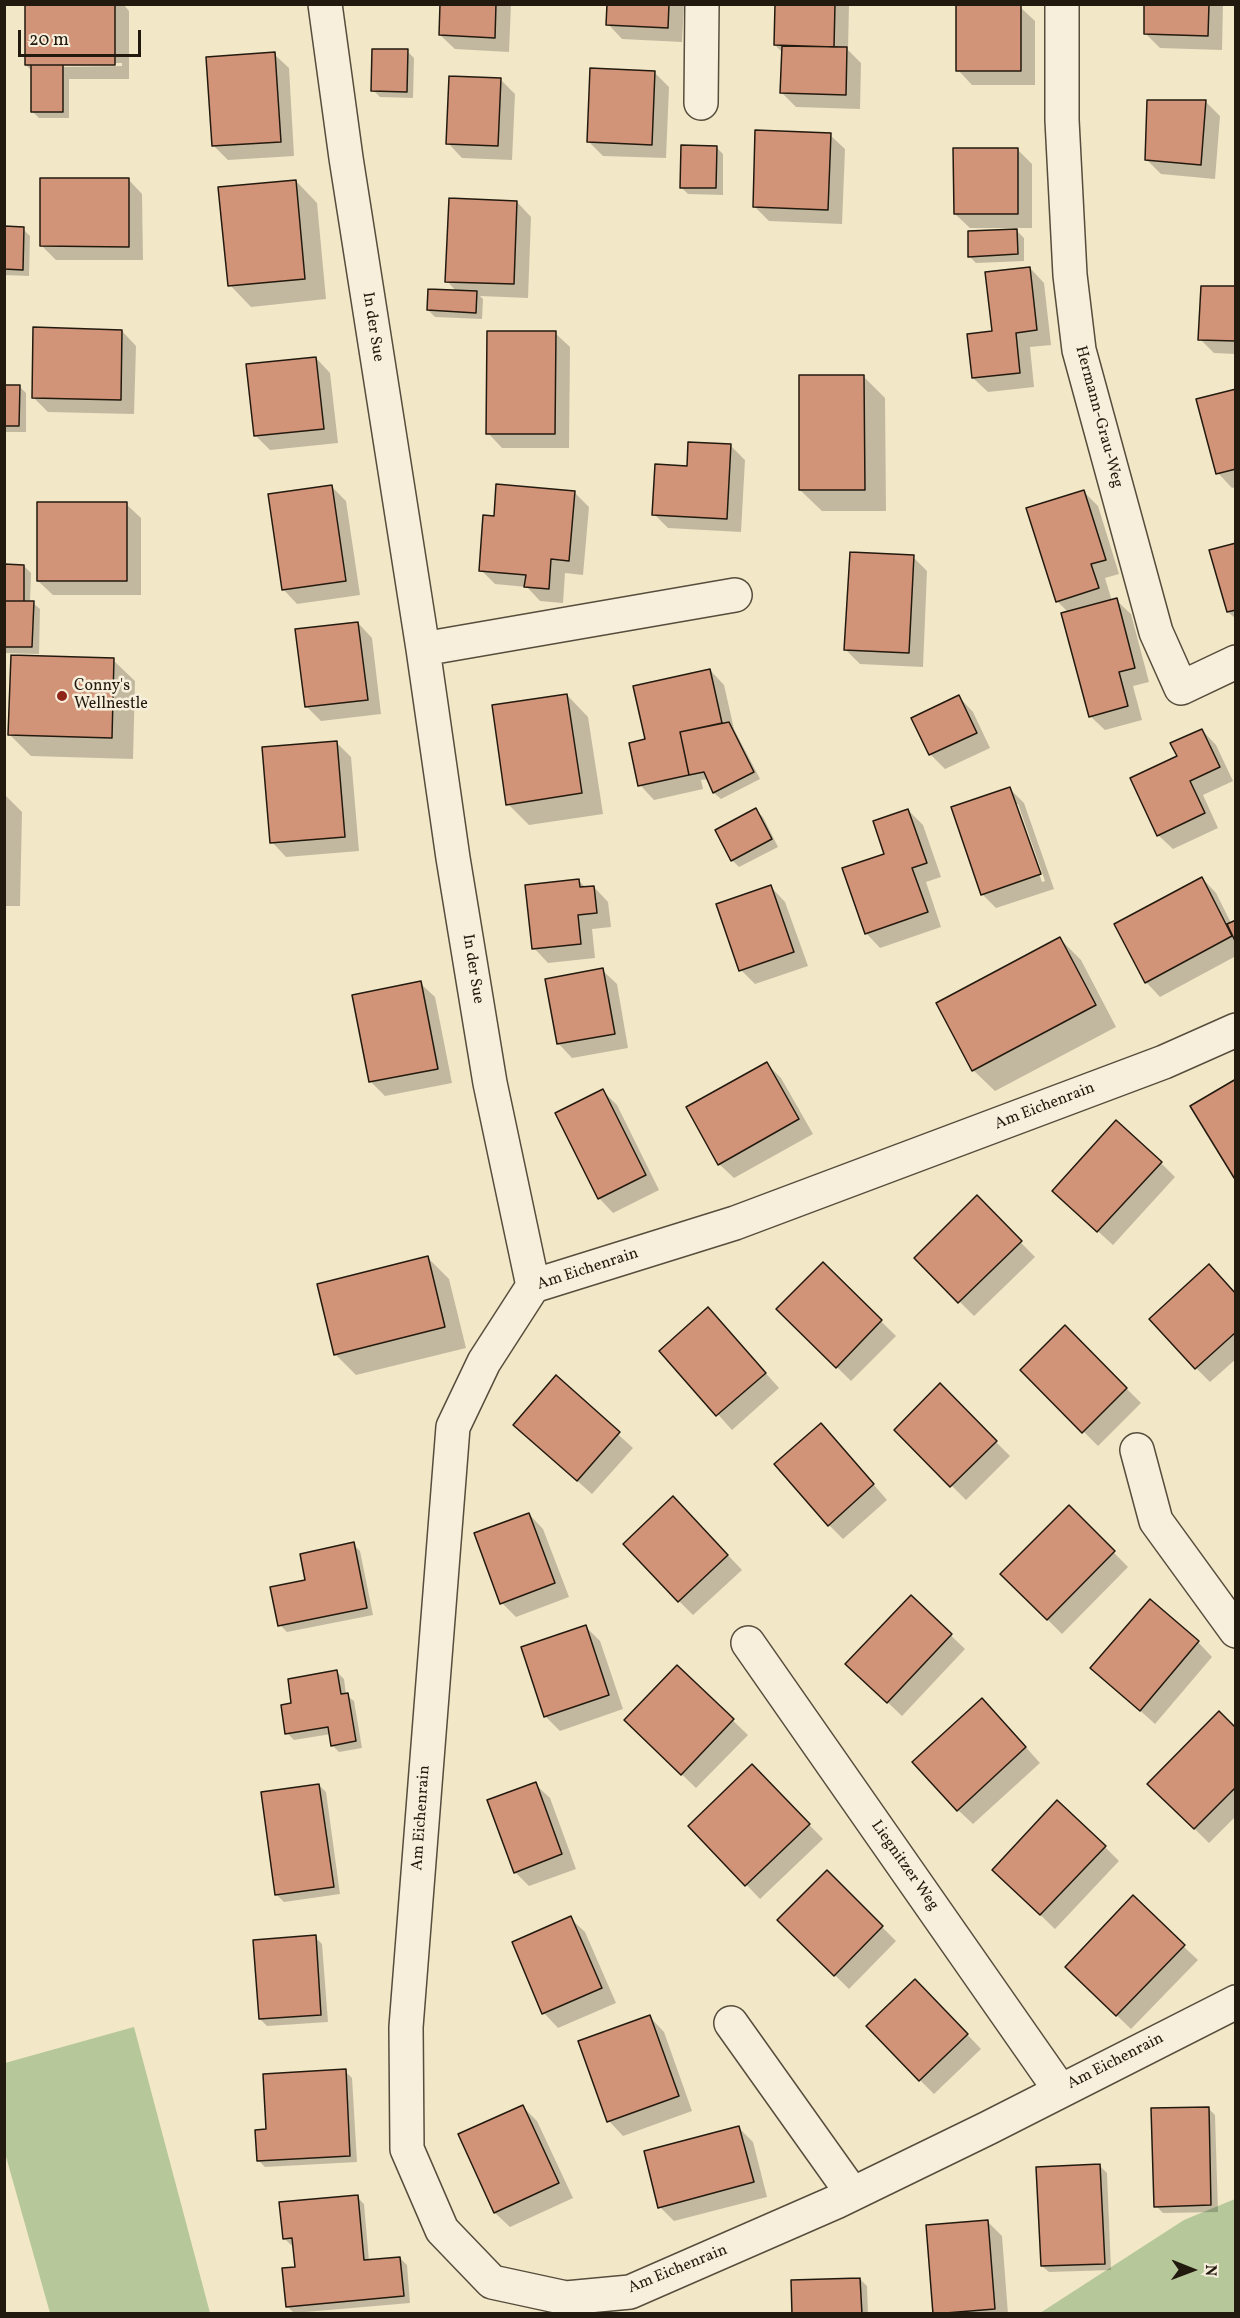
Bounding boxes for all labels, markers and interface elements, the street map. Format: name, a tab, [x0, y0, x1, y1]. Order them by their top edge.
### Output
scale bar	[21, 18, 144, 56]
text: 20 m	[29, 28, 69, 53]
street label: In der Sue	[357, 291, 387, 363]
street label: Hermann-Grau-Weg	[1070, 344, 1126, 490]
place label: Conny's Wellnestle	[74, 677, 148, 715]
marker: Conny's Wellnestle	[55, 689, 69, 703]
street label: In der Sue	[457, 933, 487, 1005]
street label: Am Eichenrain	[992, 1079, 1098, 1135]
street label: Am Eichenrain	[535, 1245, 641, 1295]
street label: Am Eichenrain	[409, 1765, 435, 1871]
street label: Liegnitzer Weg	[866, 1817, 942, 1915]
street label: Am Eichenrain	[1065, 2029, 1167, 2095]
north arrow	[1162, 2240, 1222, 2300]
street label: Am Eichenrain	[625, 2241, 731, 2299]
text: N	[1199, 2264, 1221, 2276]

